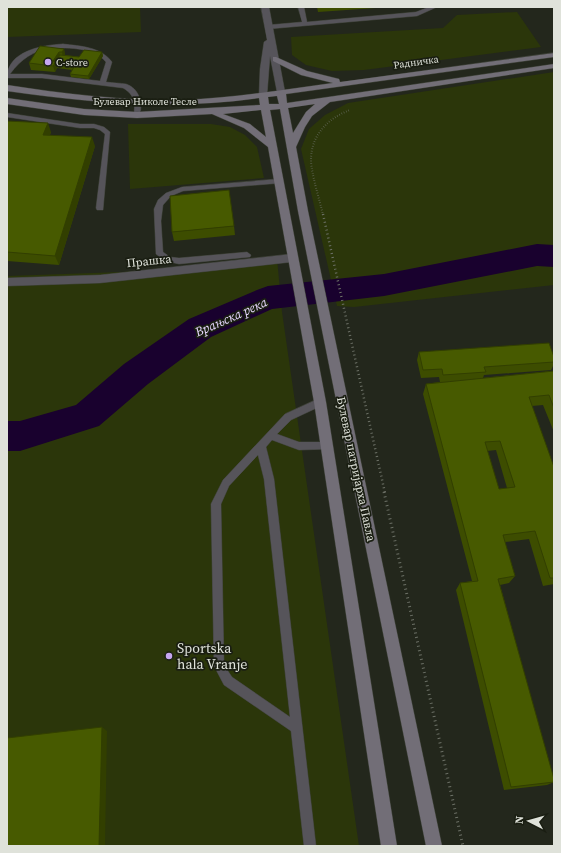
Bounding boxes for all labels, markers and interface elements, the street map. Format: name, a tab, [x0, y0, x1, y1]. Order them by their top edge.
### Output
street label: Радничка	[393, 52, 440, 72]
place label: C-store	[56, 56, 88, 69]
marker: C-store	[43, 57, 53, 67]
street label: Булевар Николе Тесле	[93, 95, 197, 108]
street label: Прашка	[126, 251, 173, 271]
water label: Врањска река	[191, 293, 270, 341]
street label: Булевар патријарха Павла	[333, 395, 379, 544]
place label: Sportska hala Vranje	[177, 638, 247, 674]
marker: Sportska hala Vranje	[164, 651, 174, 661]
north arrow	[509, 801, 549, 841]
text: N	[512, 815, 527, 825]

